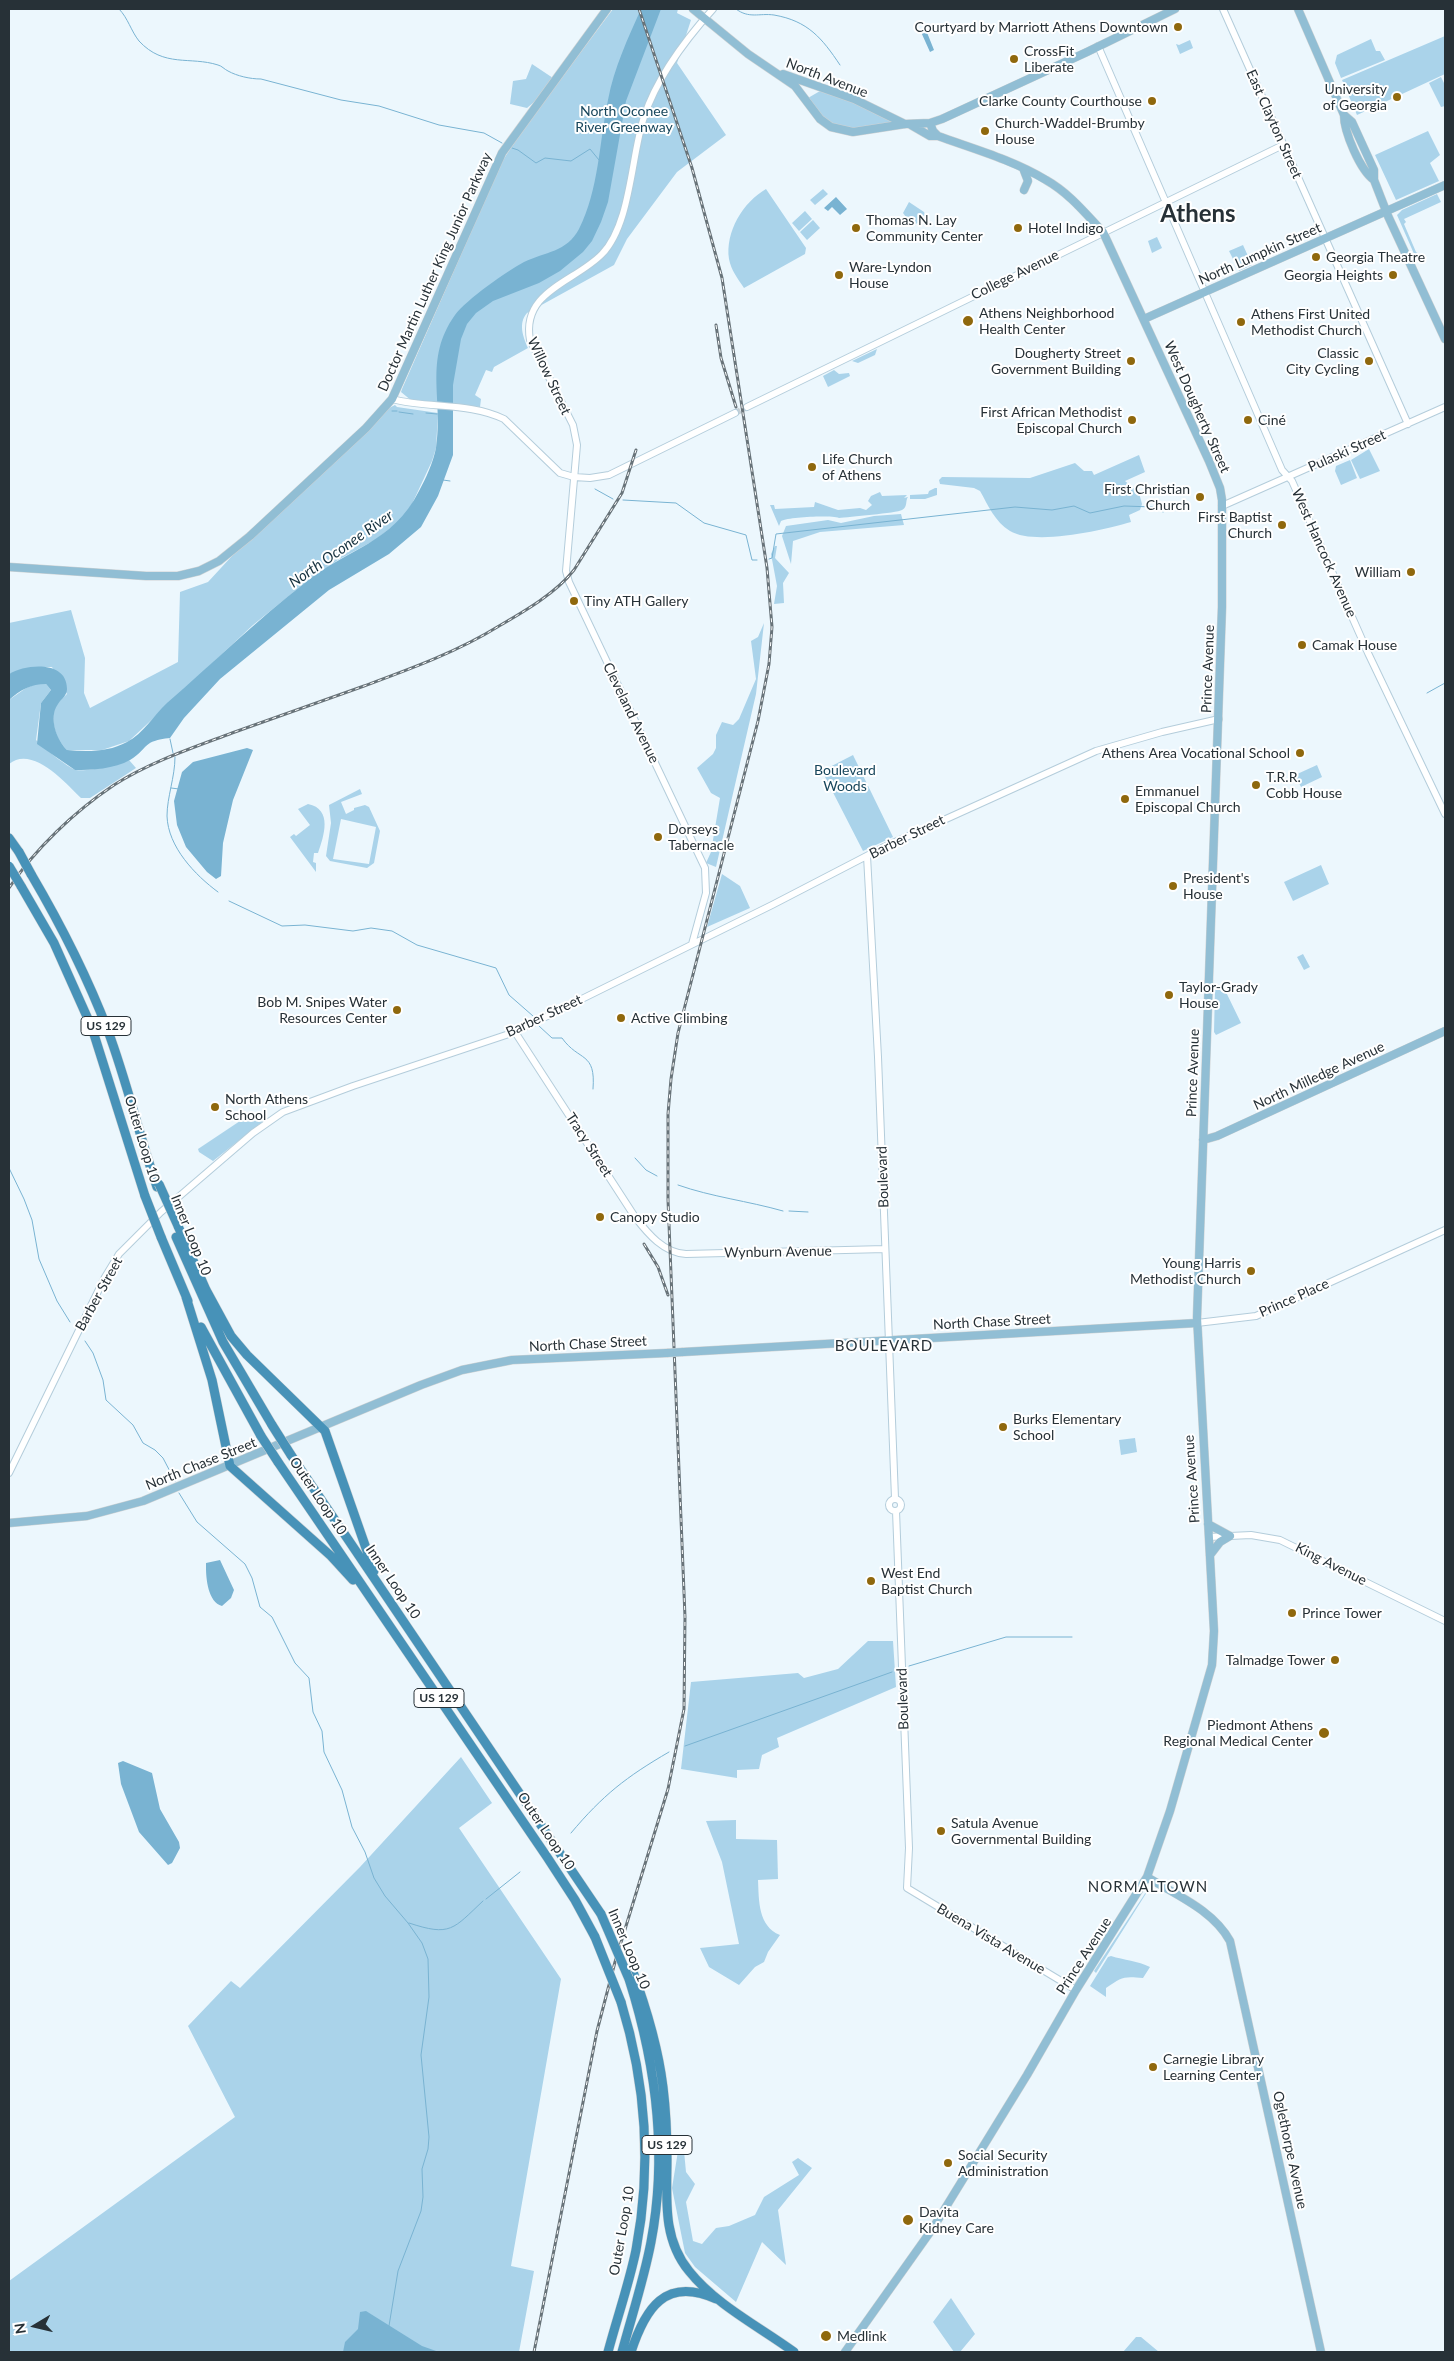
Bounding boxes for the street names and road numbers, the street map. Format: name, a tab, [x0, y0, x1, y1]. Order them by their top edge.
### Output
street label: North Avenue	[784, 55, 870, 101]
street label: East Clayton Street	[1242, 67, 1306, 181]
street label: Doctor Martin Luther King Junior Parkway	[374, 150, 496, 394]
street label: North Lumpkin Street	[1196, 219, 1324, 289]
street label: College Avenue	[968, 246, 1062, 304]
street label: Willow Street	[524, 335, 574, 417]
street label: West Dougherty Street	[1160, 339, 1234, 475]
street label: Pulaski Street	[1305, 426, 1389, 476]
street label: West Hancock Avenue	[1288, 486, 1360, 620]
street label: Prince Avenue	[1198, 625, 1218, 713]
street label: Cleveland Avenue	[599, 660, 663, 766]
street label: Barber Street	[867, 812, 947, 862]
street label: Barber Street	[503, 991, 585, 1041]
road number: US 129	[81, 1016, 131, 1036]
street label: Prince Avenue	[1183, 1029, 1203, 1117]
street label: North Milledge Avenue	[1251, 1038, 1387, 1114]
street label: Outer Loop 10	[121, 1093, 163, 1185]
street label: Tracy Street	[562, 1110, 616, 1180]
street label: Boulevard	[874, 1146, 892, 1208]
street label: Inner Loop 10	[167, 1192, 215, 1278]
street label: Wynburn Avenue	[724, 1243, 832, 1261]
street label: Barber Street	[72, 1254, 126, 1334]
street label: Prince Place	[1256, 1275, 1332, 1321]
street label: North Chase Street	[933, 1311, 1051, 1333]
street label: North Chase Street	[529, 1333, 647, 1355]
street label: North Chase Street	[143, 1434, 259, 1494]
street label: Prince Avenue	[1181, 1434, 1203, 1524]
street label: Outer Loop 10	[286, 1454, 350, 1538]
street label: King Avenue	[1293, 1539, 1369, 1589]
street label: Inner Loop 10	[362, 1542, 424, 1622]
street label: Boulevard	[894, 1668, 912, 1730]
road number: US 129	[414, 1689, 464, 1708]
street label: Outer Loop 10	[514, 1789, 578, 1873]
street label: Buena Vista Avenue	[934, 1900, 1048, 1978]
street label: Inner Loop 10	[605, 1906, 653, 1992]
street label: Prince Avenue	[1053, 1914, 1115, 1998]
street label: Oglethorpe Avenue	[1269, 2090, 1311, 2210]
road number: US 129	[642, 2136, 692, 2154]
street label: Outer Loop 10	[606, 2185, 638, 2277]

